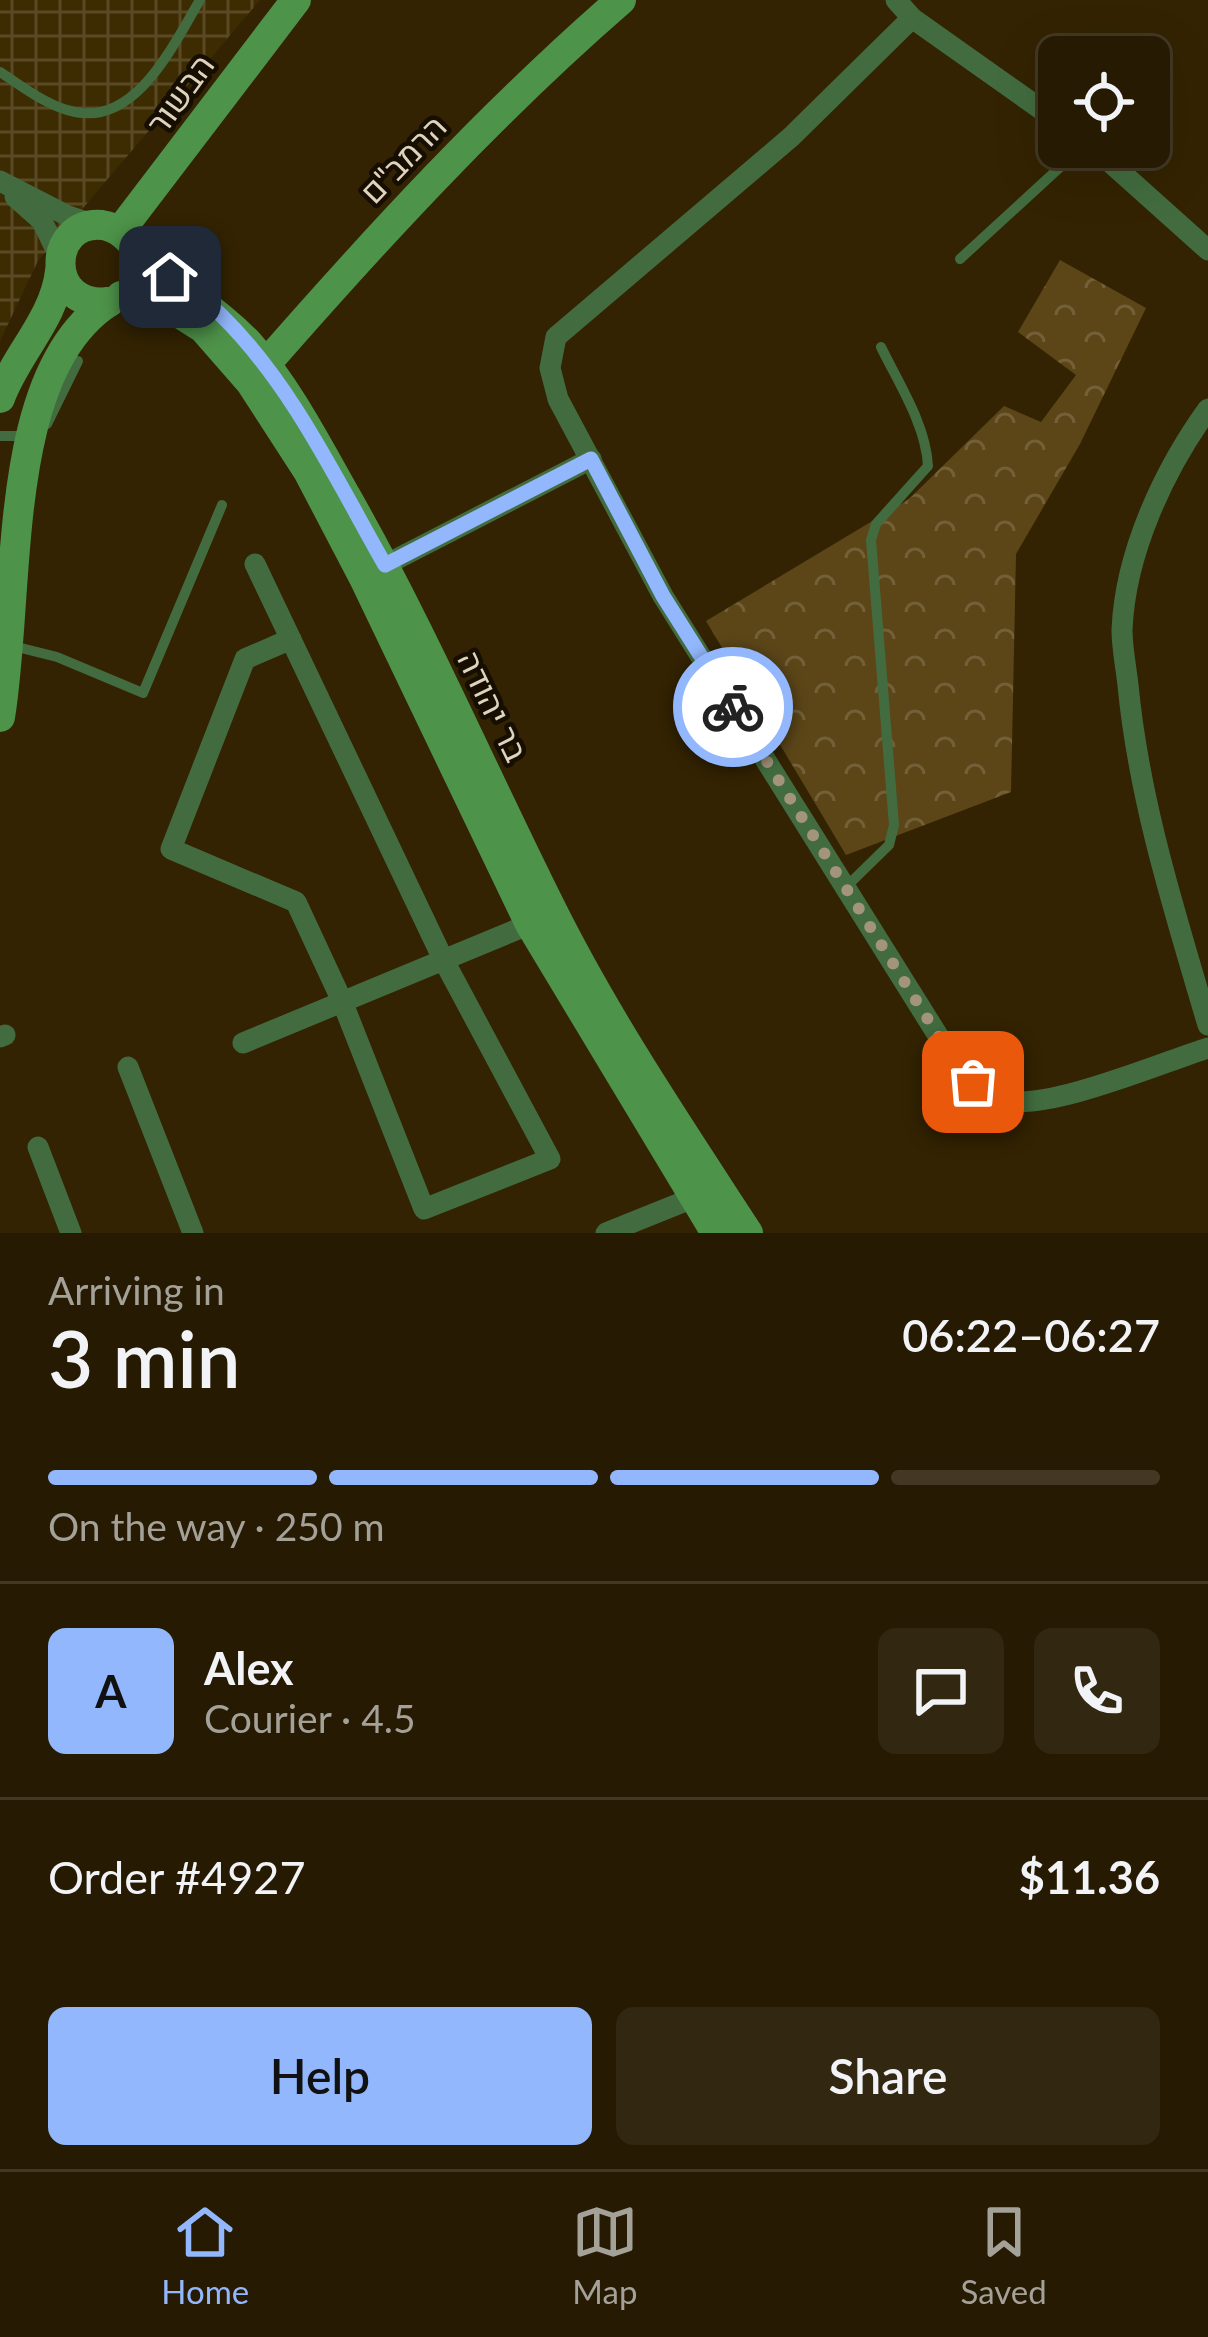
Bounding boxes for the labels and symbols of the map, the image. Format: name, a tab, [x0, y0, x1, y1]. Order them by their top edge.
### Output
street label: הבשור	[137, 46, 222, 141]
street label: הרמב"ם	[351, 106, 454, 211]
pin	[119, 226, 221, 328]
street label: בר יהודה	[450, 644, 538, 767]
courier	[673, 647, 793, 767]
pin	[922, 1031, 1024, 1133]

